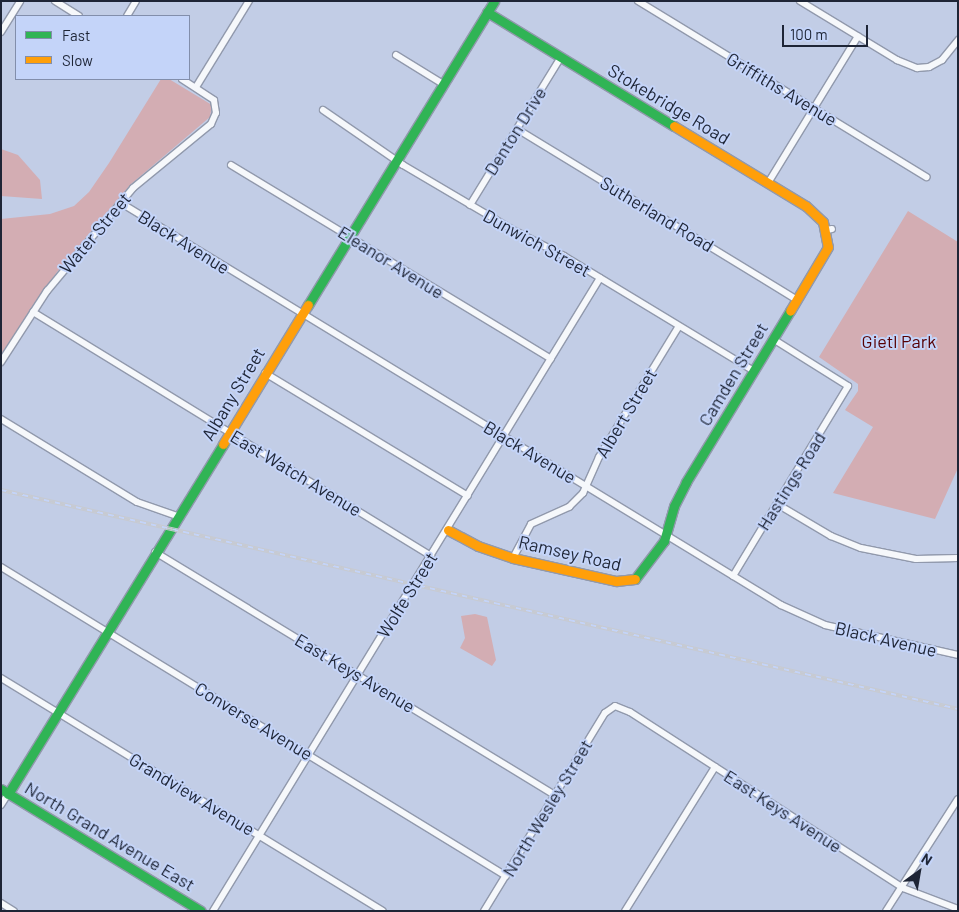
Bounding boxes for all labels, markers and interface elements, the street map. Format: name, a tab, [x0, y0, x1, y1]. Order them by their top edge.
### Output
legend	[15, 15, 190, 80]
scale bar	[784, 15, 870, 47]
text: 100 m	[790, 25, 828, 43]
text: Fast	[62, 26, 90, 44]
street label: Griffiths Avenue	[723, 48, 841, 130]
text: Slow	[62, 51, 93, 69]
street label: Stokebridge Road	[604, 59, 734, 149]
street label: Denton Drive	[479, 83, 551, 179]
street label: Sutherland Road	[596, 172, 718, 256]
street label: Water Street	[55, 188, 135, 278]
street label: Black Avenue	[134, 205, 234, 279]
street label: Dunwich Street	[480, 205, 594, 281]
street label: Eleanor Avenue	[334, 221, 448, 303]
street label: Camden Street	[694, 318, 772, 430]
park label: Gietl Park	[862, 330, 936, 352]
street label: Albany Street	[197, 344, 269, 444]
street label: Albert Street	[591, 364, 661, 462]
street label: Black Avenue	[480, 416, 580, 488]
street label: East Watch Avenue	[227, 425, 365, 521]
street label: Hastings Road	[752, 428, 830, 534]
street label: Ramsey Road	[517, 531, 623, 575]
street label: Wolfe Street	[372, 548, 442, 642]
street label: Black Avenue	[833, 617, 939, 661]
street label: East Keys Avenue	[291, 629, 419, 717]
street label: Converse Avenue	[191, 677, 317, 765]
street label: North Wesley Street	[498, 735, 596, 881]
street label: Grandview Avenue	[125, 748, 259, 840]
street label: East Keys Avenue	[720, 765, 846, 857]
street label: North Grand Avenue East	[21, 777, 199, 895]
north arrow	[894, 847, 944, 897]
text: N	[919, 849, 936, 869]

